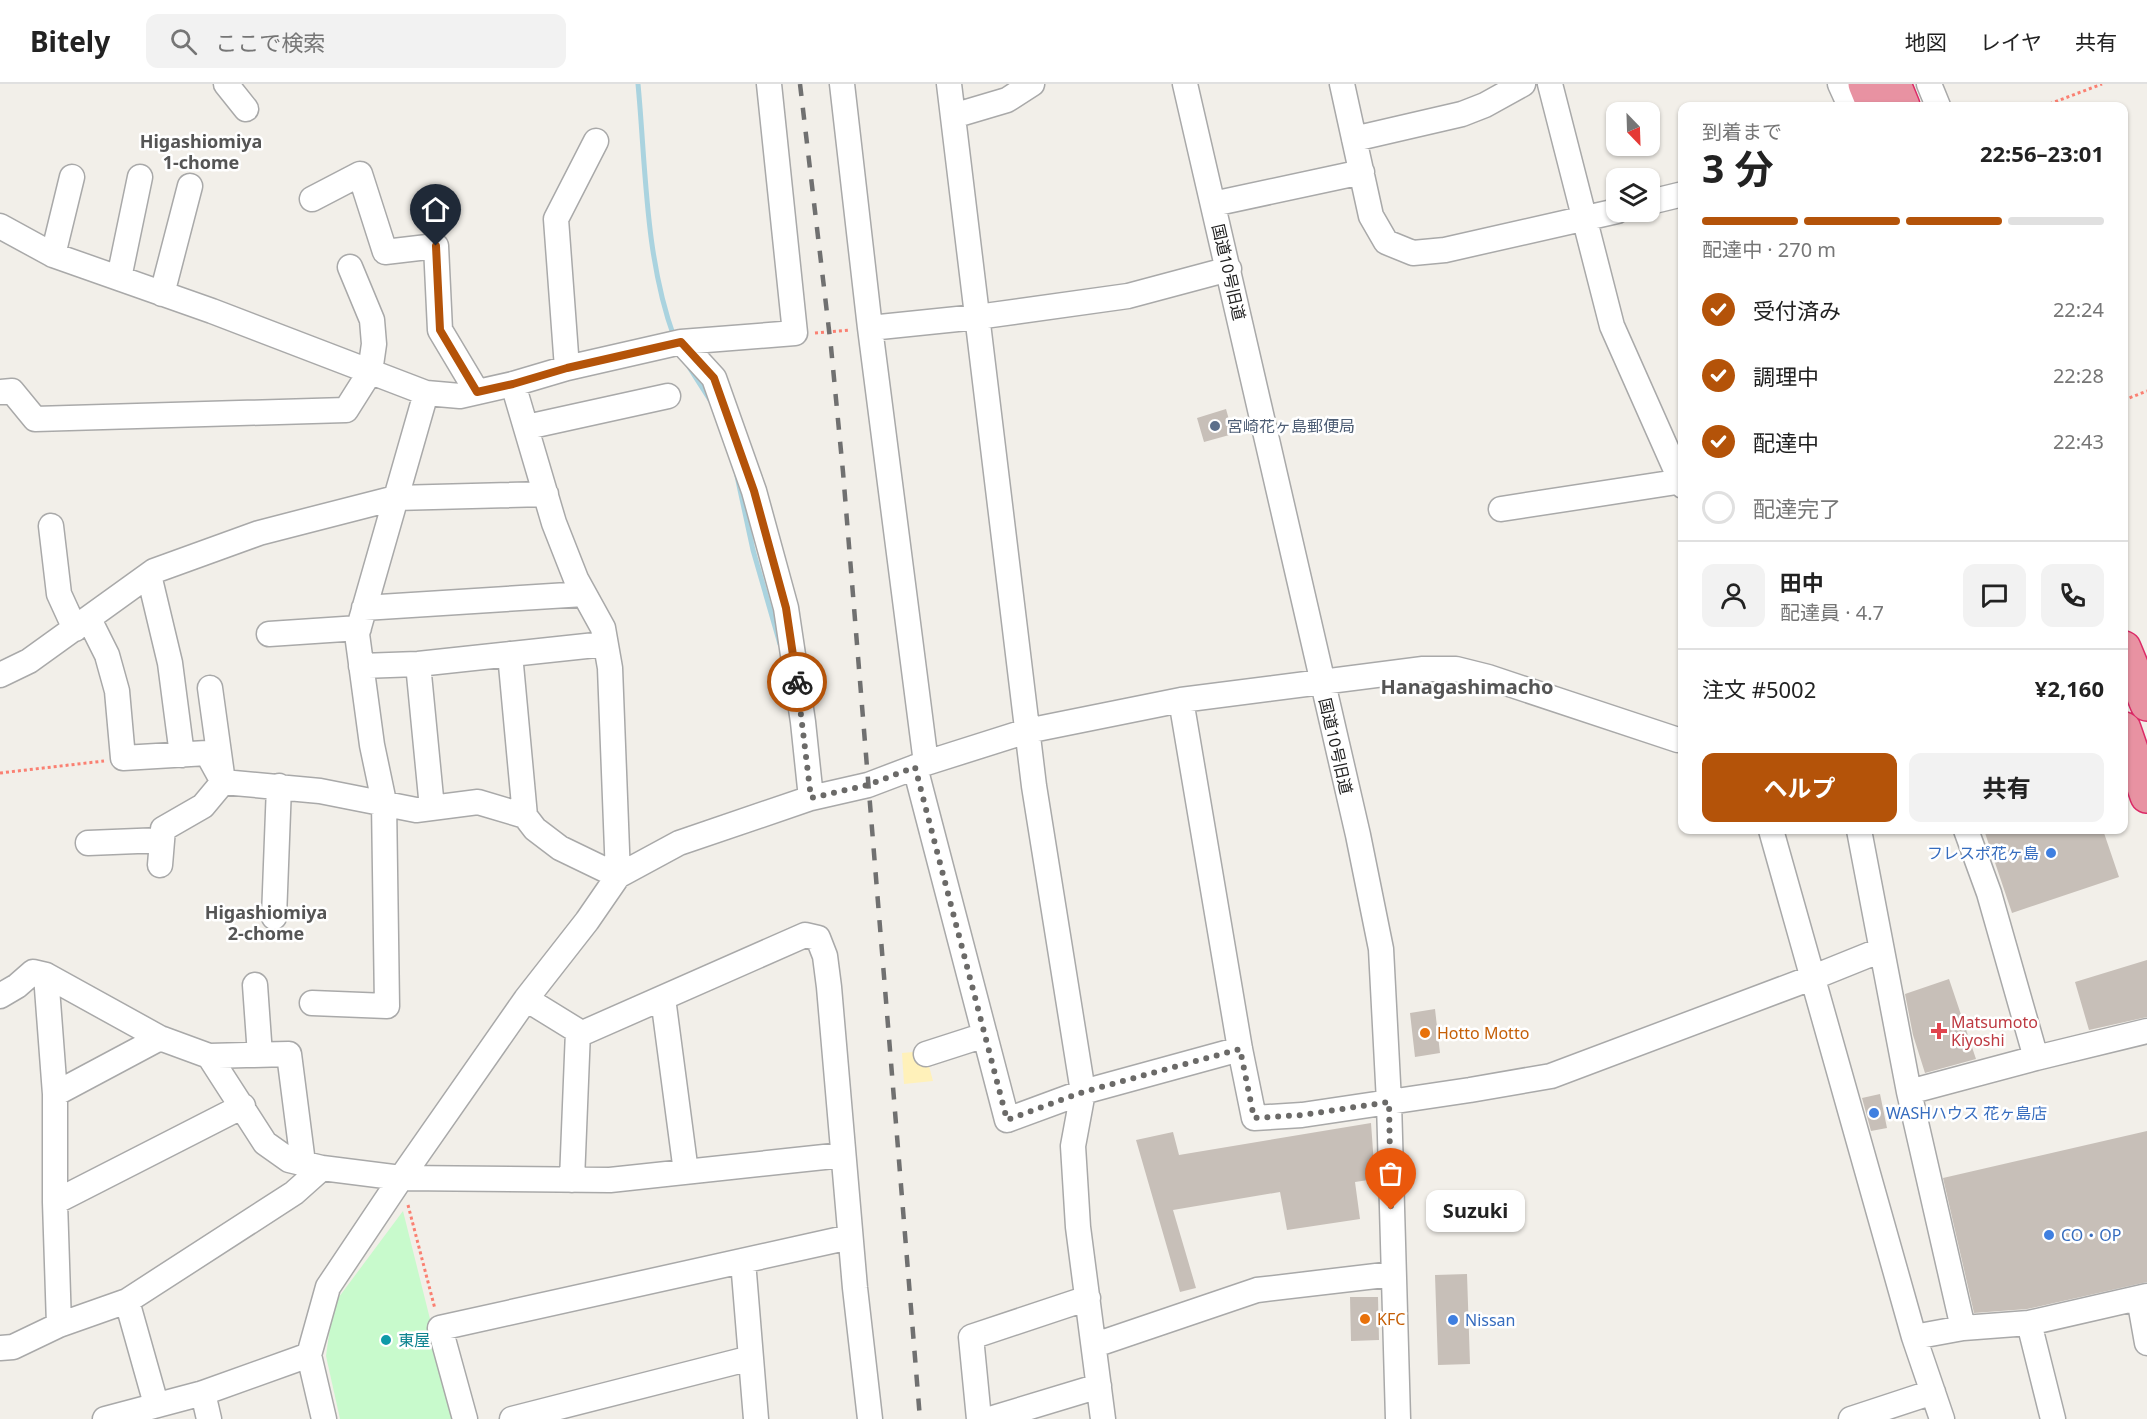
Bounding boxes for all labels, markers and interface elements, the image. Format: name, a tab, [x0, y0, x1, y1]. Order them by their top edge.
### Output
search box	[146, 14, 566, 68]
text: Bitely	[30, 22, 110, 60]
icon: search	[167, 25, 200, 58]
text: ここで検索	[215, 27, 325, 57]
text: 地図	[1905, 28, 1947, 56]
text: レイヤ	[1980, 28, 2042, 56]
text: 共有	[2075, 28, 2117, 56]
north arrow	[1606, 102, 1660, 156]
map controls	[1606, 102, 1660, 222]
text: 到着まで	[1702, 118, 1782, 145]
district label: Higashiomiya 1-chome	[140, 129, 262, 174]
text: 22:56–23:01	[1980, 138, 2104, 168]
text: 3 分	[1702, 141, 1773, 194]
button: layers	[1606, 168, 1660, 222]
pin	[410, 184, 461, 246]
icon: home	[419, 193, 452, 226]
street label: 国道10号旧道	[1207, 222, 1251, 322]
text: 配達中 · 270 m	[1702, 236, 1836, 263]
icon: check	[1702, 293, 1735, 326]
text: 受付済み	[1753, 295, 1841, 325]
text: 22:24	[2053, 296, 2104, 323]
icon: check	[1702, 359, 1735, 392]
text: 調理中	[1753, 361, 1819, 391]
text: 22:28	[2053, 362, 2104, 389]
place label: 宮崎花ヶ島郵便局	[1227, 415, 1355, 437]
marker: 宮崎花ヶ島郵便局	[1208, 419, 1222, 433]
icon: check	[1702, 425, 1735, 458]
text: 配達中	[1753, 427, 1819, 457]
text: 22:43	[2053, 428, 2104, 455]
text: 配達完了	[1753, 493, 1841, 523]
button: person	[1702, 564, 1765, 627]
button: chat	[1963, 564, 2026, 627]
button: phone	[2041, 564, 2104, 627]
text: 田中	[1780, 567, 1824, 597]
text: 配達員 · 4.7	[1780, 599, 1884, 626]
courier	[767, 652, 827, 712]
icon: bike	[781, 666, 814, 699]
district label: Hanagashimacho	[1380, 673, 1554, 700]
text: ¥2,160	[2035, 673, 2104, 703]
text: 注文 #5002	[1702, 674, 1816, 704]
street label: 国道10号旧道	[1314, 696, 1358, 796]
button: ヘルプ	[1702, 753, 1897, 822]
button: 共有	[1909, 753, 2104, 822]
place label: フレスポ花ヶ島	[1927, 842, 2039, 864]
marker: フレスポ花ヶ島	[2044, 846, 2058, 860]
district label: Higashiomiya 2-chome	[205, 900, 327, 945]
place label: Matsumoto Kiyoshi	[1951, 1011, 2038, 1051]
place label: Hotto Motto	[1437, 1022, 1529, 1044]
marker: Matsumoto Kiyoshi	[1932, 1024, 1946, 1038]
marker: Hotto Motto	[1418, 1026, 1432, 1040]
place label: WASHハウス 花ヶ島店	[1886, 1102, 2047, 1124]
marker: WASHハウス 花ヶ島店	[1867, 1106, 1881, 1120]
pin	[1365, 1148, 1416, 1210]
icon: bag	[1374, 1157, 1407, 1190]
callout: Suzuki	[1427, 1189, 1526, 1231]
text: Suzuki	[1443, 1197, 1508, 1224]
place label: CO・OP	[2061, 1224, 2121, 1246]
marker: CO・OP	[2042, 1228, 2056, 1242]
place label: KFC	[1377, 1308, 1405, 1330]
place label: Nissan	[1465, 1309, 1515, 1331]
marker: KFC	[1358, 1312, 1372, 1326]
marker: Nissan	[1446, 1313, 1460, 1327]
place label: 東屋	[398, 1329, 430, 1351]
marker: 東屋	[379, 1333, 393, 1347]

